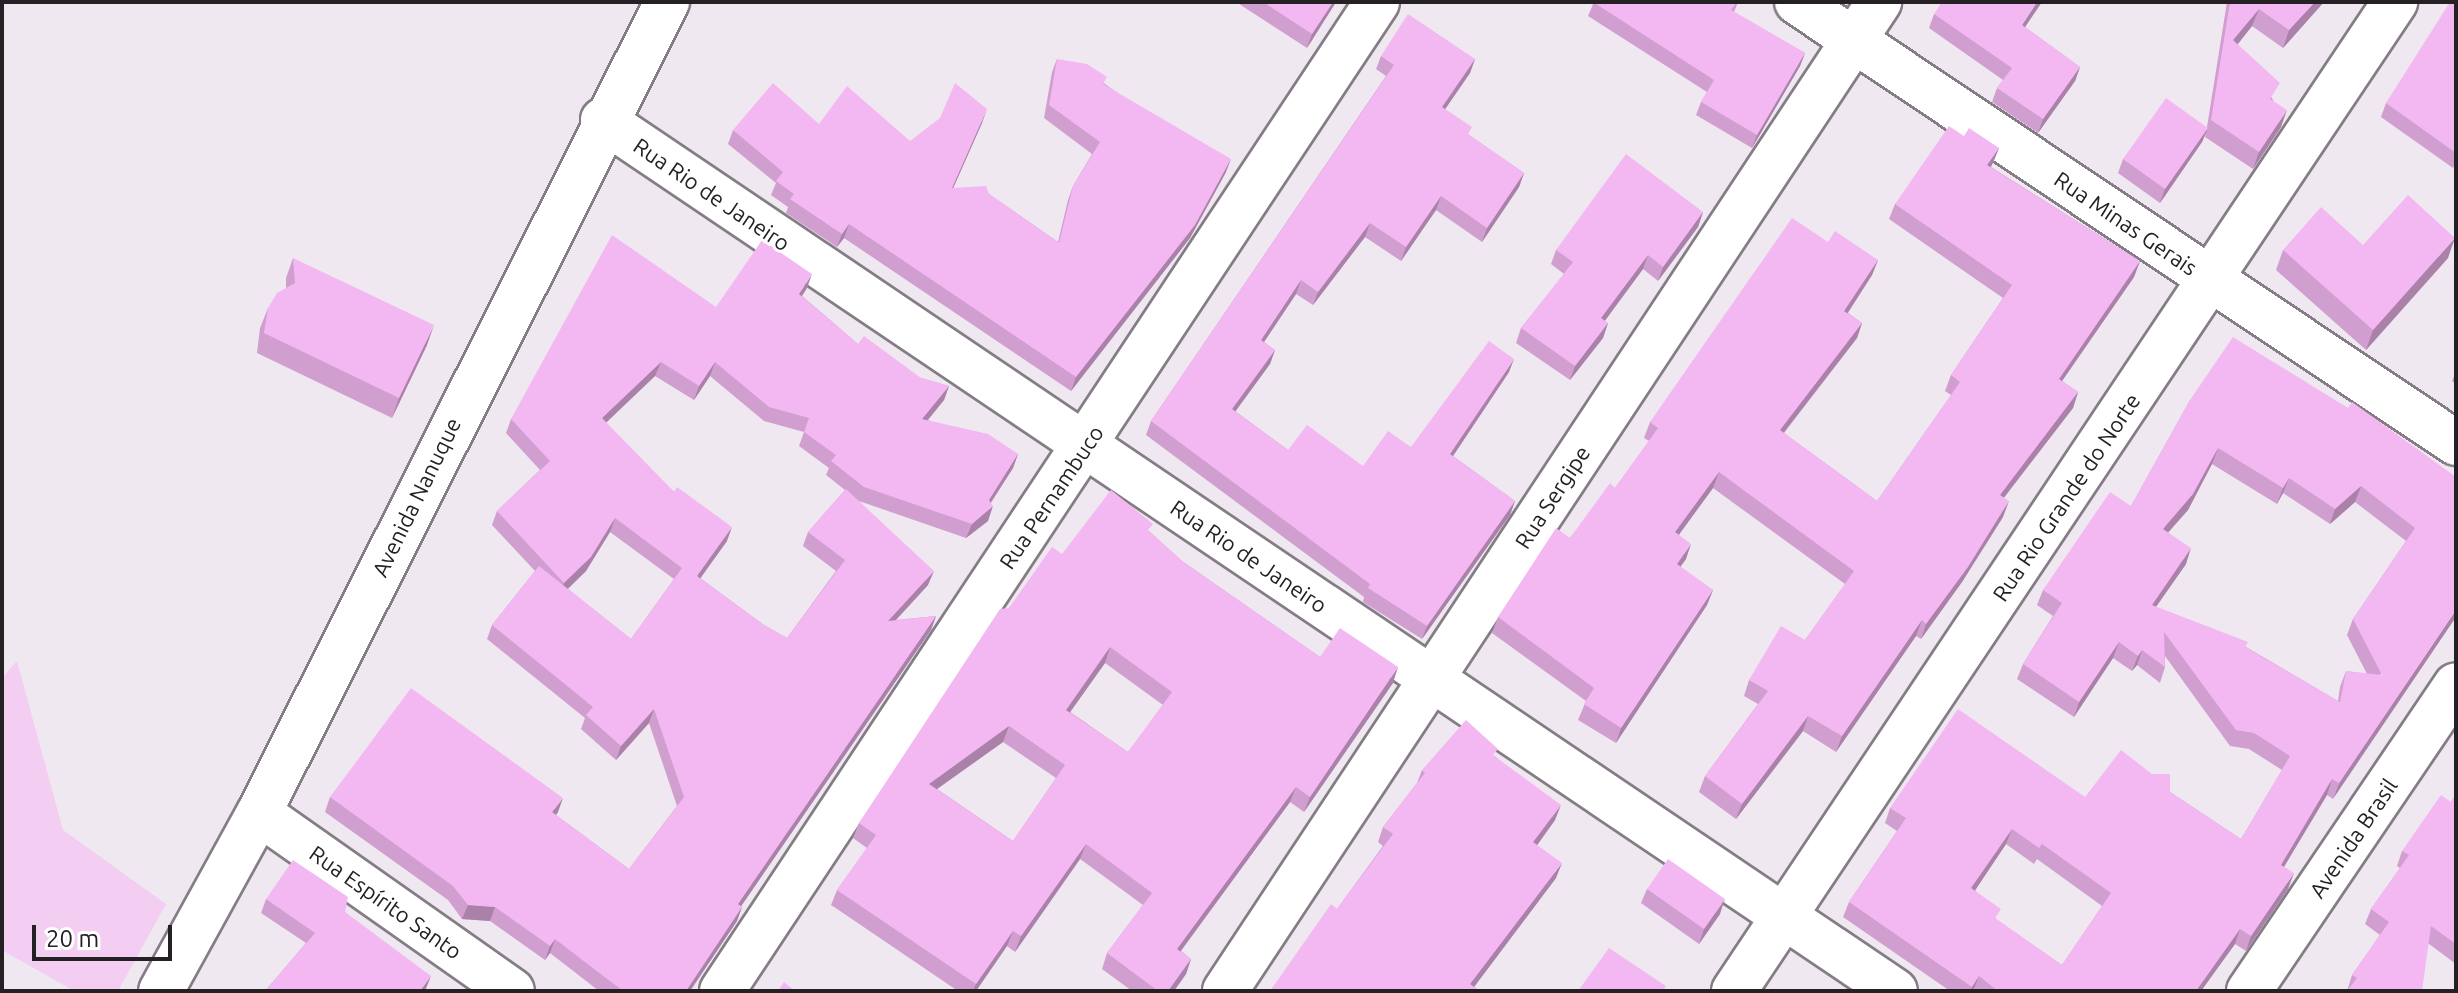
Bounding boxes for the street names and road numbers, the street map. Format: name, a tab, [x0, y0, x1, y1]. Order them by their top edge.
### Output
street label: Rua Rio de Janeiro	[629, 132, 795, 256]
street label: Rua Minas Gerais	[2049, 165, 2203, 281]
street label: Rua Rio Grande do Norte	[1987, 388, 2145, 606]
street label: Avenida Nanuque	[366, 413, 466, 581]
street label: Rua Pernambuco	[993, 420, 1109, 574]
street label: Rua Sergipe	[1509, 440, 1595, 554]
street label: Rua Rio de Janeiro	[1166, 494, 1332, 618]
street label: Avenida Brasil	[2303, 773, 2403, 903]
street label: Rua Espírito Santo	[305, 840, 467, 964]

